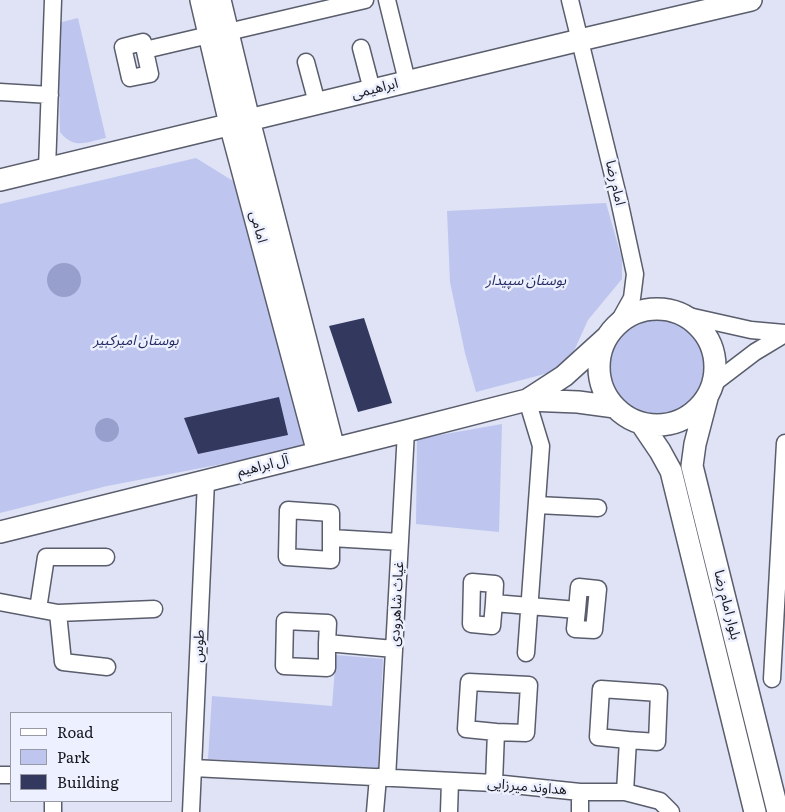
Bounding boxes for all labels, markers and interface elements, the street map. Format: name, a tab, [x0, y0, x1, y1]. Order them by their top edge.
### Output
street label: ابراهیمی	[350, 75, 400, 103]
street label: امام رضا	[602, 159, 628, 207]
street label: امامی	[246, 209, 270, 245]
park label: بوستان سپیدار	[486, 273, 566, 289]
park label: بوستان امیرکبیر	[93, 333, 179, 349]
street label: آل ابراهیم	[235, 451, 291, 481]
street label: غیاث شاهرودی	[386, 561, 408, 647]
street label: بلوار امام رضا	[710, 568, 744, 642]
street label: طوس	[190, 629, 208, 663]
legend	[10, 712, 172, 802]
text: Road	[57, 720, 93, 743]
text: Park	[57, 745, 90, 768]
text: Building	[57, 770, 119, 793]
street label: هداوند میرزایی	[487, 775, 567, 799]

